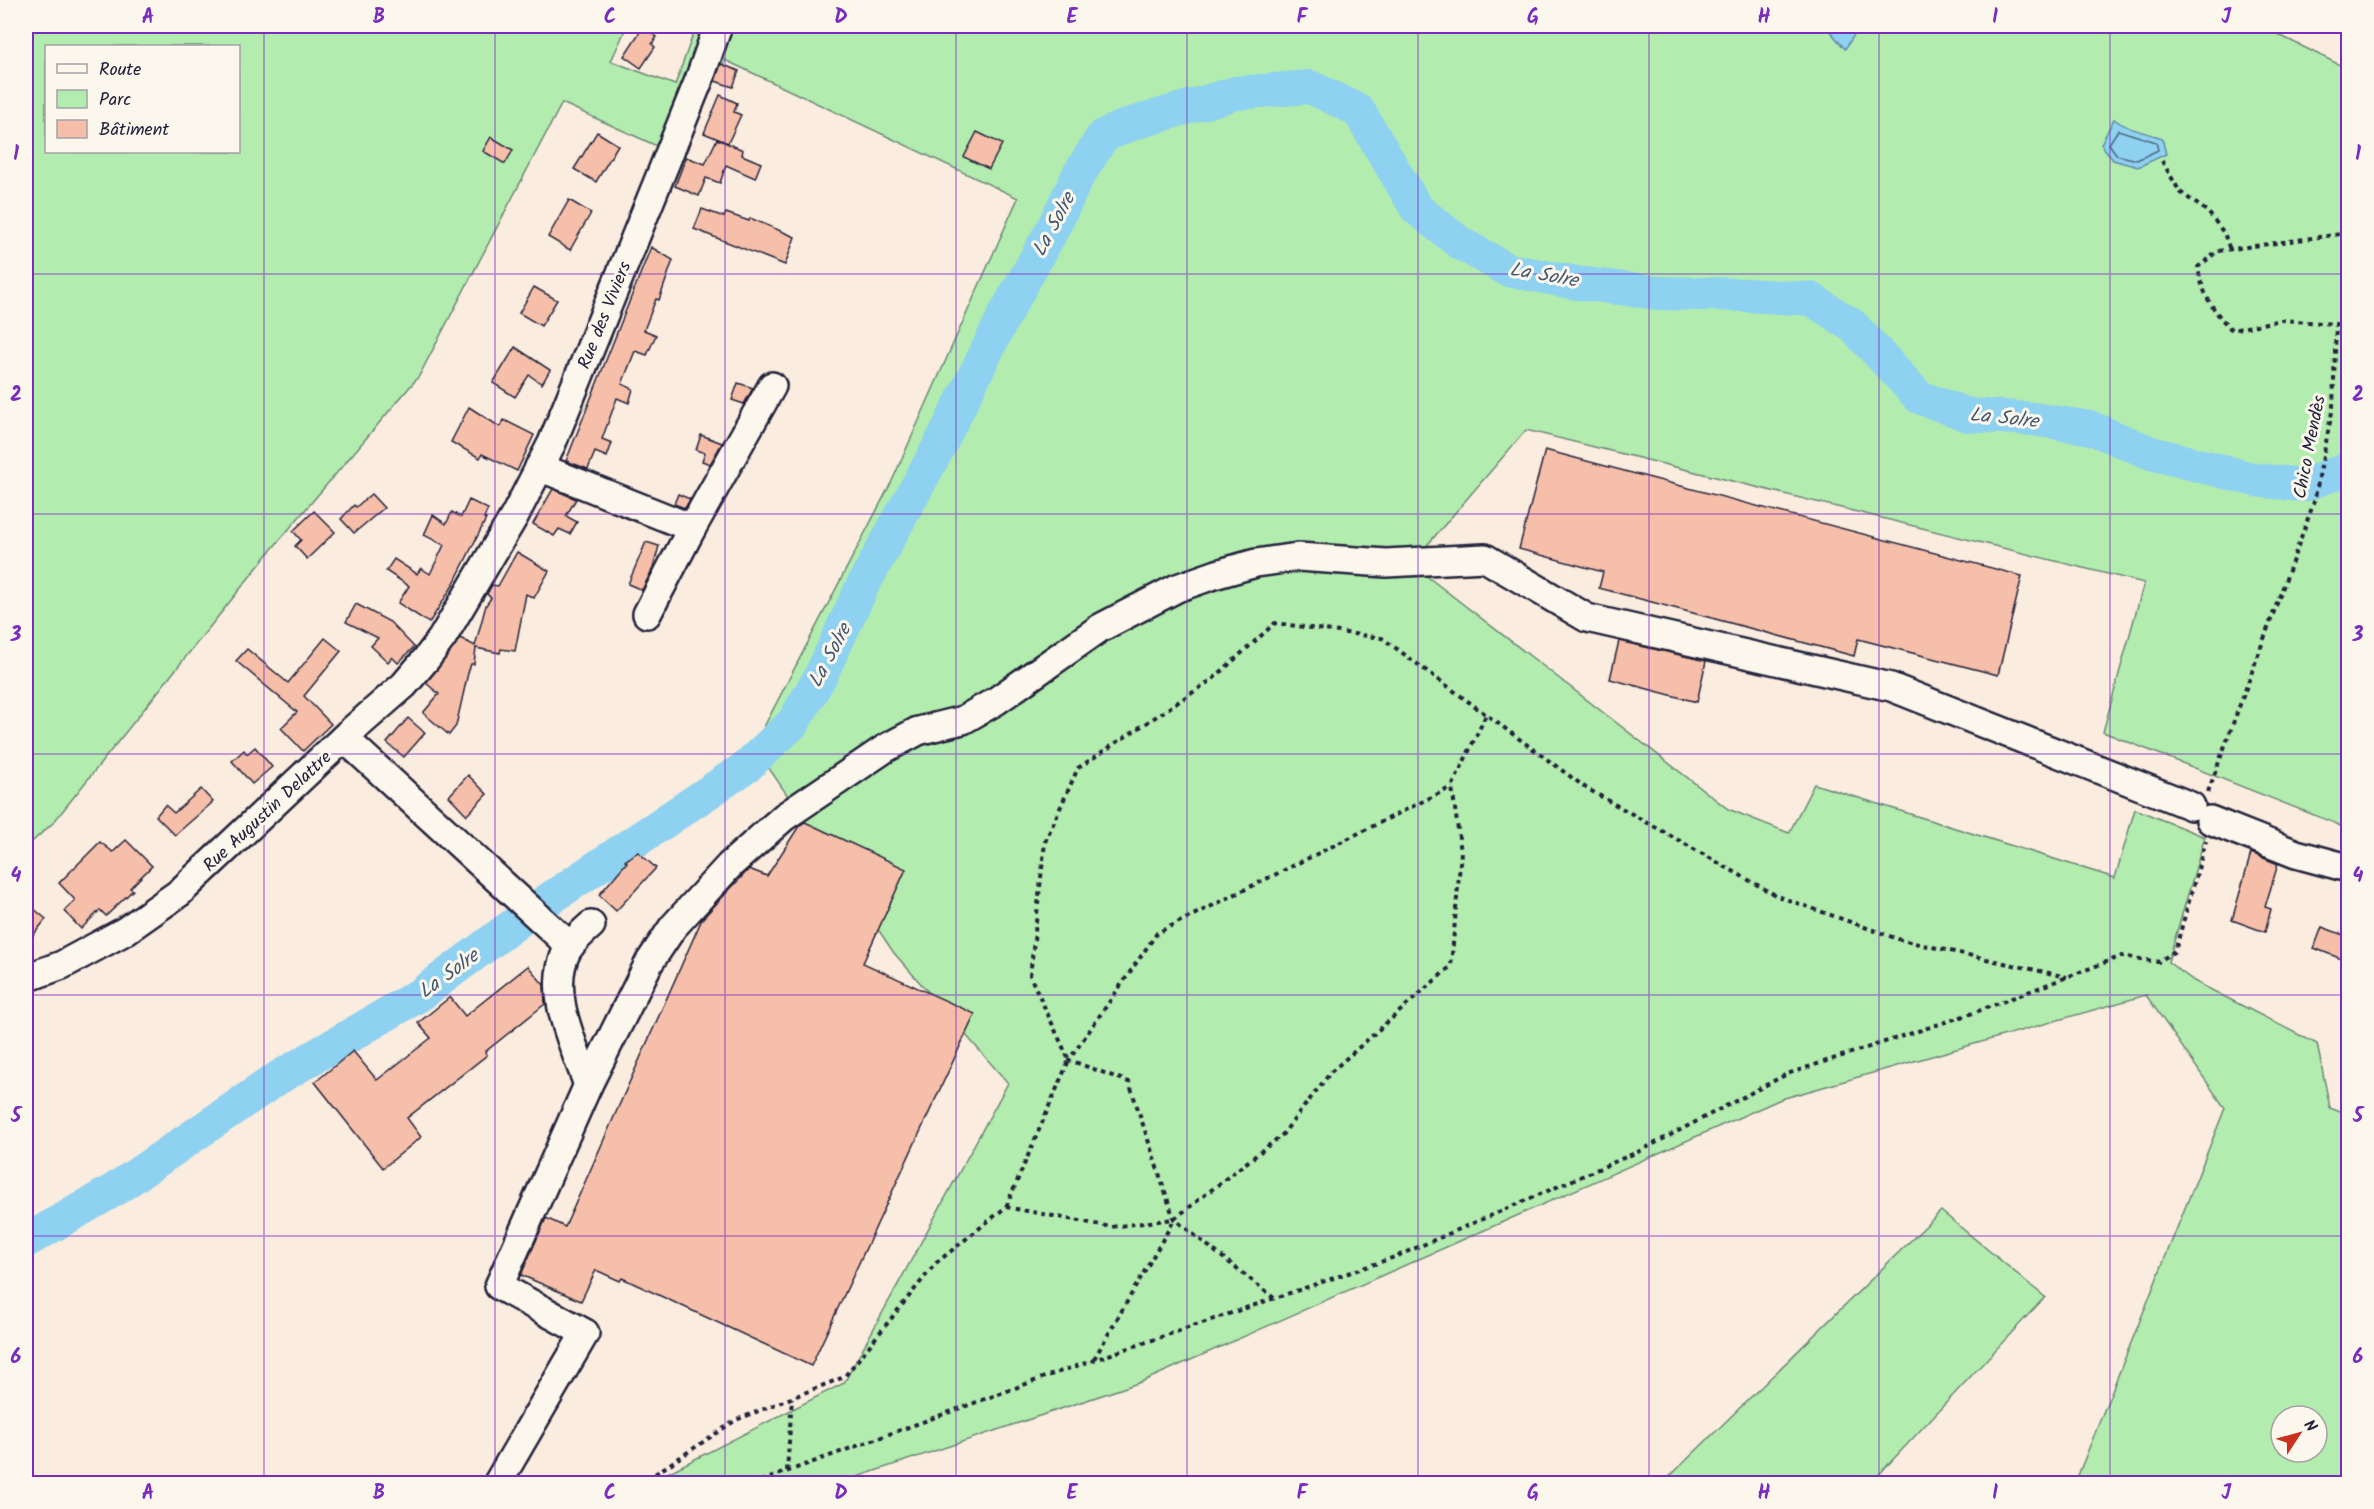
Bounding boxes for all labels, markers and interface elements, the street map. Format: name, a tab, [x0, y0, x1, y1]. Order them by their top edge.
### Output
text: A	[142, 2, 154, 34]
text: B	[373, 2, 385, 34]
text: C	[604, 2, 616, 34]
text: D	[834, 2, 848, 34]
text: E	[1066, 2, 1078, 34]
text: F	[1297, 2, 1309, 34]
text: G	[1527, 2, 1539, 34]
text: H	[1757, 2, 1771, 34]
text: I	[1992, 2, 1998, 34]
text: J	[2221, 2, 2232, 34]
legend	[45, 45, 240, 153]
text: Route	[99, 56, 141, 85]
text: Parc	[99, 86, 131, 115]
text: Bâtiment	[99, 116, 170, 145]
text: 1	[13, 139, 19, 171]
text: 1	[2355, 139, 2361, 171]
water label: La Solre	[1025, 185, 1086, 263]
water label: La Solre	[1507, 254, 1582, 298]
street label: Rue des Viviers	[571, 257, 640, 374]
text: 2	[10, 380, 22, 412]
text: 2	[2352, 380, 2364, 412]
street label: Chico Mendès	[2286, 393, 2335, 501]
water label: La Solre	[1968, 399, 2042, 439]
water label: La Solre	[801, 616, 862, 694]
text: 3	[10, 620, 22, 652]
text: 3	[2352, 620, 2364, 652]
street label: Rue Augustin Delattre	[197, 744, 339, 880]
text: 4	[11, 861, 22, 893]
text: 4	[2353, 861, 2364, 893]
water label: La Solre	[412, 940, 488, 1008]
text: 5	[10, 1101, 23, 1133]
text: 5	[2352, 1101, 2365, 1133]
text: 6	[11, 1342, 22, 1374]
text: 6	[2353, 1342, 2364, 1374]
north arrow	[2269, 1404, 2329, 1464]
text: N	[2297, 1415, 2323, 1438]
text: A	[142, 1478, 154, 1509]
text: B	[373, 1478, 385, 1509]
text: C	[604, 1478, 616, 1509]
text: D	[834, 1478, 848, 1509]
text: E	[1066, 1478, 1078, 1509]
text: F	[1297, 1478, 1309, 1509]
text: G	[1527, 1478, 1539, 1509]
text: H	[1757, 1478, 1771, 1509]
text: I	[1992, 1478, 1998, 1509]
text: J	[2221, 1478, 2232, 1509]

